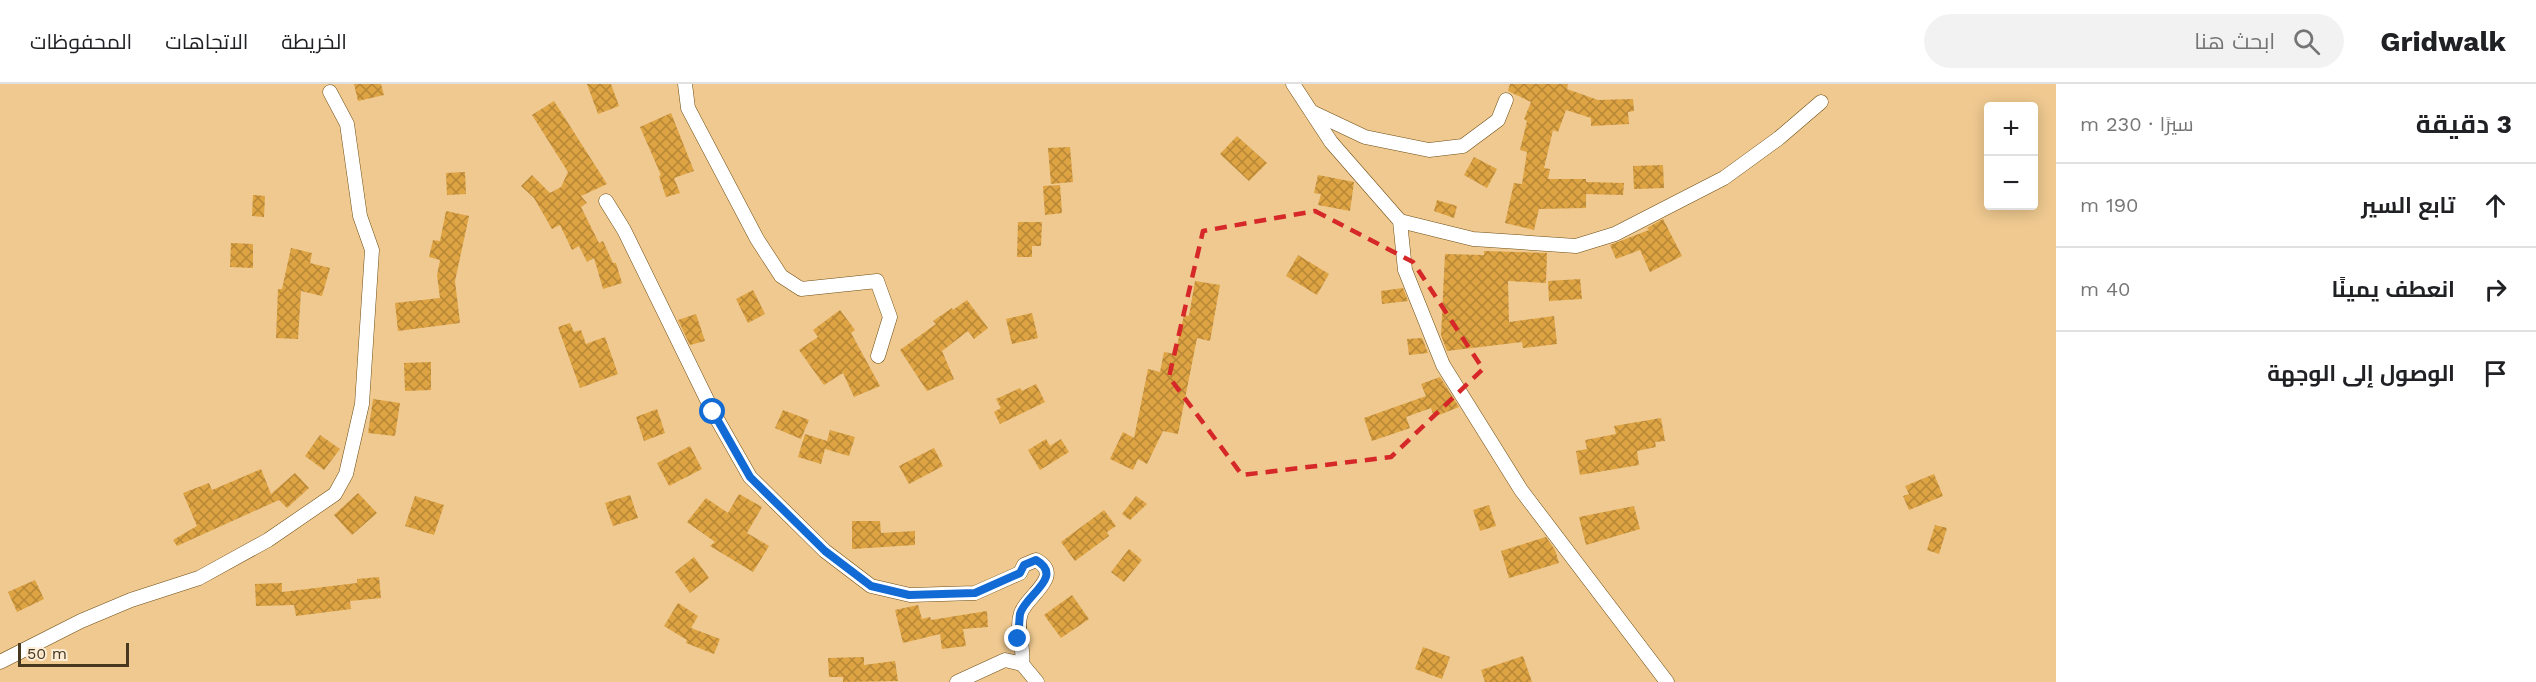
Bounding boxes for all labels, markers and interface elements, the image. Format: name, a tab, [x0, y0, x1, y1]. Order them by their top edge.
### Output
search box	[1924, 14, 2344, 68]
icon: search	[2290, 25, 2323, 58]
text: Gridwalk	[2380, 25, 2506, 58]
text: المحفوظات	[30, 29, 132, 54]
text: الاتجاهات	[165, 29, 248, 54]
text: الخريطة	[281, 29, 347, 54]
text: ابحث هنا	[2194, 29, 2275, 54]
map controls	[1984, 102, 2038, 210]
button: +	[1984, 102, 2038, 156]
text: 3 دقيقة	[2416, 109, 2512, 139]
text: سيرًا · 230 m	[2080, 112, 2194, 136]
button: −	[1984, 156, 2038, 210]
icon: ahead	[2479, 189, 2512, 222]
text: 190 m	[2080, 193, 2138, 217]
text: تابع السير	[2361, 193, 2455, 218]
icon: right	[2479, 273, 2512, 306]
text: 40 m	[2080, 277, 2131, 301]
text: انعطف يمينًا	[2331, 277, 2455, 302]
icon: arrive	[2479, 357, 2512, 390]
text: الوصول إلى الوجهة	[2267, 361, 2455, 386]
route start	[699, 398, 725, 424]
route end	[1004, 625, 1030, 651]
scale bar	[18, 640, 129, 668]
text: 50 m	[27, 644, 67, 663]

